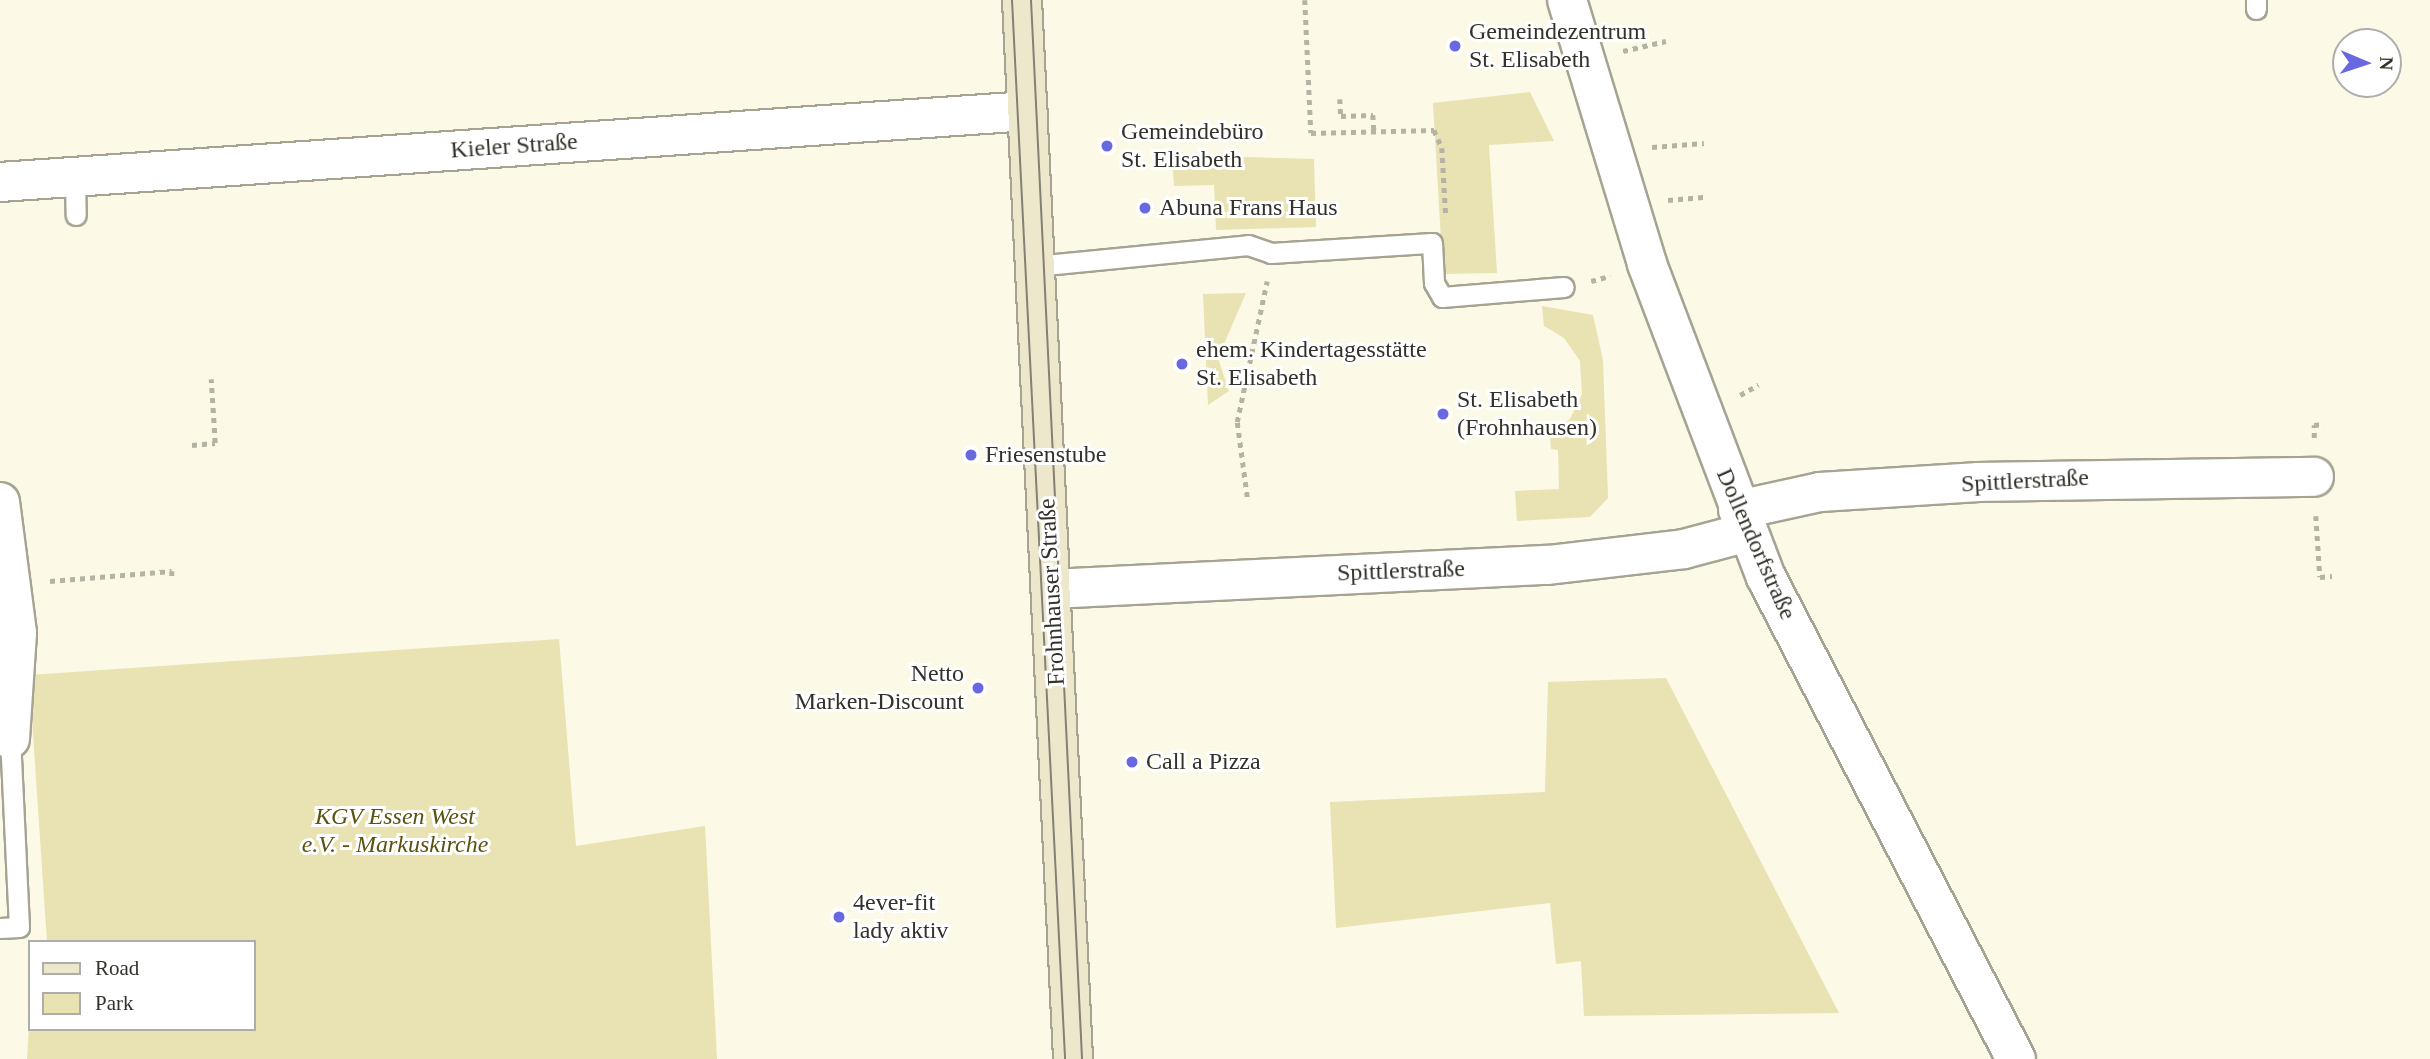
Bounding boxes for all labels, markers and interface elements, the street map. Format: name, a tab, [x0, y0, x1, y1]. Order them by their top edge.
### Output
place label: Gemeindezentrum St. Elisabeth	[1469, 18, 1646, 74]
north arrow	[2332, 28, 2402, 98]
marker: Gemeindezentrum St. Elisabeth	[1447, 38, 1463, 54]
text: N	[2376, 56, 2397, 71]
place label: Gemeindebüro St. Elisabeth	[1121, 118, 1264, 174]
street label: Kieler Straße	[450, 127, 578, 165]
marker: Gemeindebüro St. Elisabeth	[1099, 138, 1115, 154]
place label: Abuna Frans Haus	[1159, 194, 1338, 222]
marker: Abuna Frans Haus	[1137, 200, 1153, 216]
place label: ehem. Kindertagesstätte St. Elisabeth	[1196, 336, 1427, 392]
marker: ehem. Kindertagesstätte St. Elisabeth	[1174, 356, 1190, 372]
place label: St. Elisabeth (Frohnhausen)	[1457, 386, 1597, 442]
marker: St. Elisabeth (Frohnhausen)	[1435, 406, 1451, 422]
place label: Friesenstube	[985, 441, 1106, 469]
marker: Friesenstube	[963, 447, 979, 463]
street label: Spittlerstraße	[1960, 463, 2090, 499]
street label: Dollendorfstraße	[1710, 464, 1802, 624]
street label: Frohnhauser Straße	[1033, 498, 1071, 686]
street label: Spittlerstraße	[1337, 554, 1465, 588]
place label: Netto Marken-Discount	[795, 660, 964, 716]
marker: Netto Marken-Discount	[970, 680, 986, 696]
place label: Call a Pizza	[1146, 748, 1261, 776]
marker: Call a Pizza	[1124, 754, 1140, 770]
park label: KGV Essen West e.V. - Markuskirche	[302, 803, 488, 859]
place label: 4ever-fit lady aktiv	[853, 889, 948, 945]
marker: 4ever-fit lady aktiv	[831, 909, 847, 925]
legend	[28, 940, 256, 1031]
text: Road	[95, 956, 139, 980]
text: Park	[95, 991, 134, 1015]

